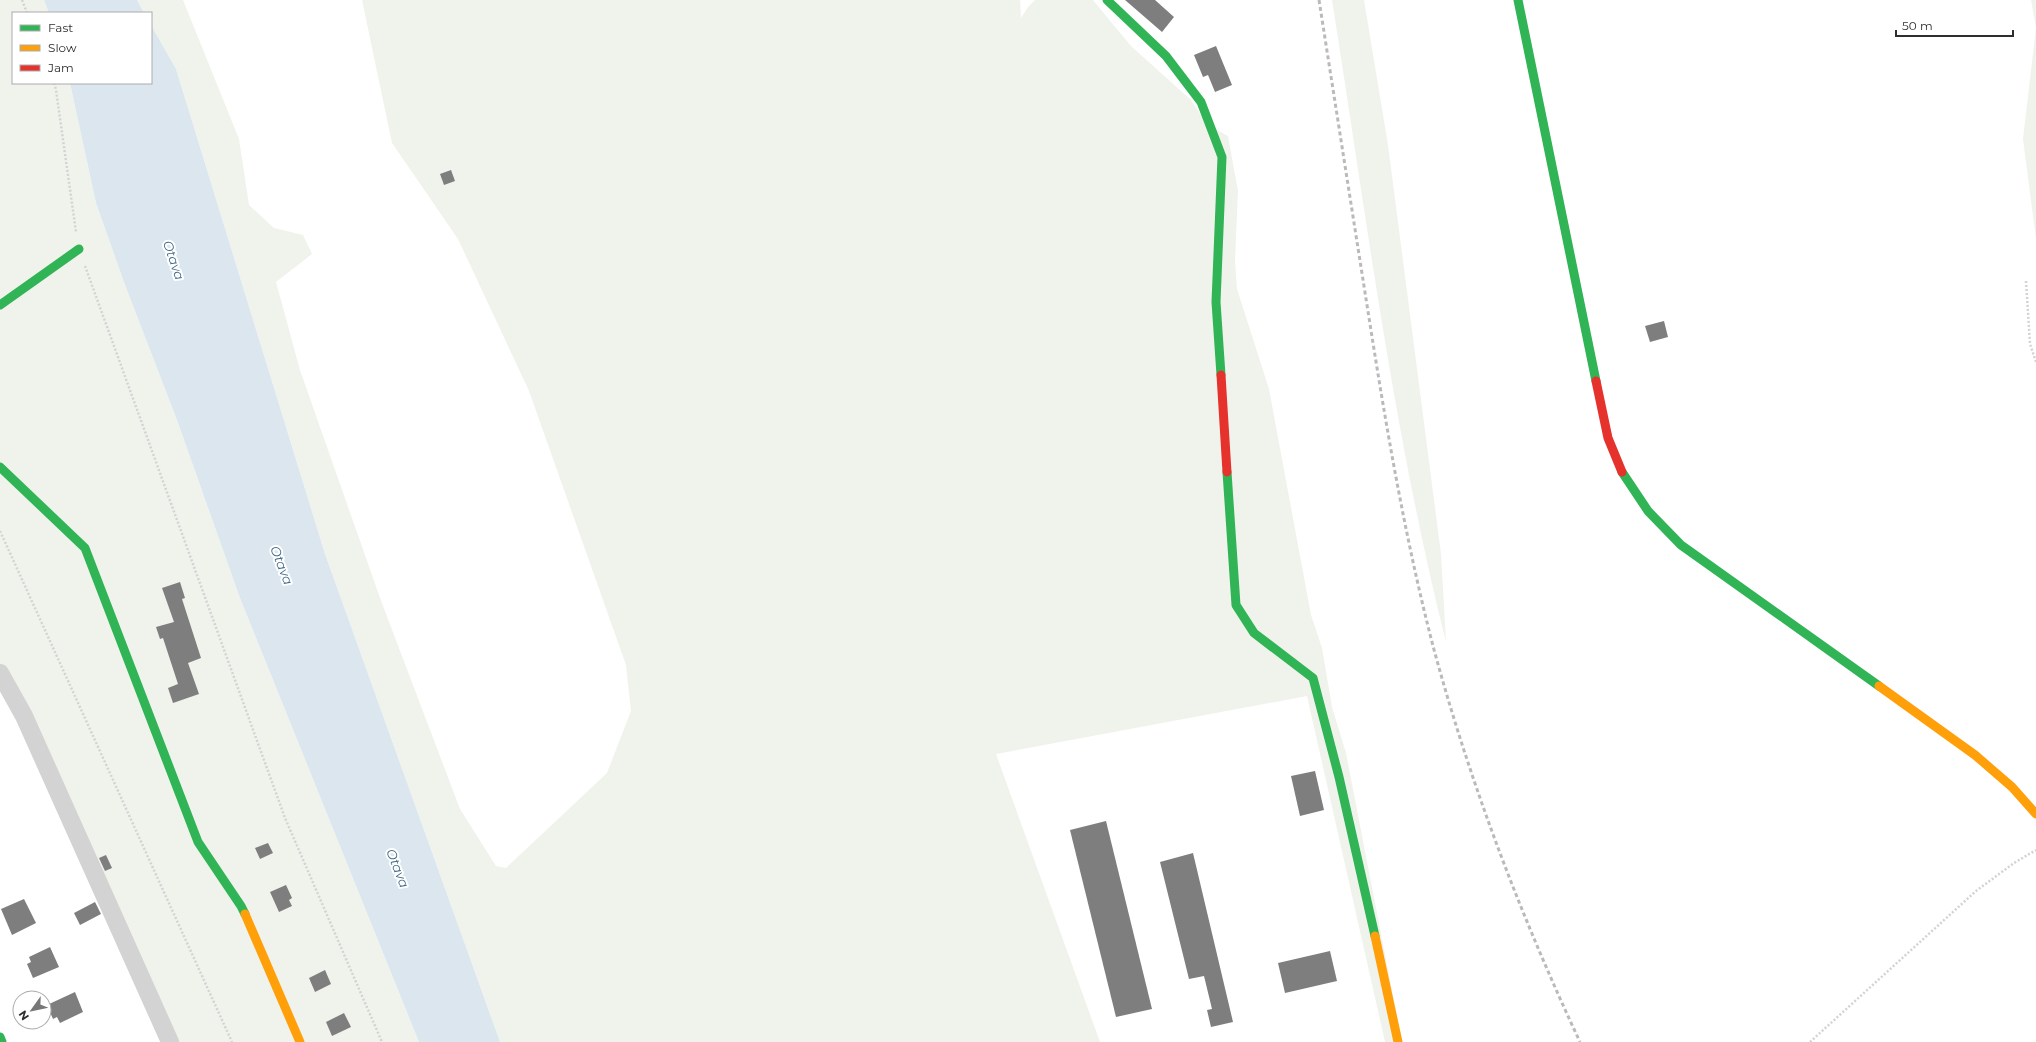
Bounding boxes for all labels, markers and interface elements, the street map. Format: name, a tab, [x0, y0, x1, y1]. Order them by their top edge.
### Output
legend	[12, 12, 152, 84]
scale bar	[1896, 12, 2013, 38]
text: 50 m	[1902, 18, 1933, 33]
text: Fast	[48, 20, 73, 35]
text: Slow	[48, 40, 77, 55]
text: Jam	[47, 60, 74, 75]
water label: Otava	[160, 238, 188, 282]
water label: Otava	[267, 543, 297, 587]
water label: Otava	[383, 846, 413, 890]
north arrow	[12, 990, 52, 1030]
text: N	[15, 1008, 32, 1023]

